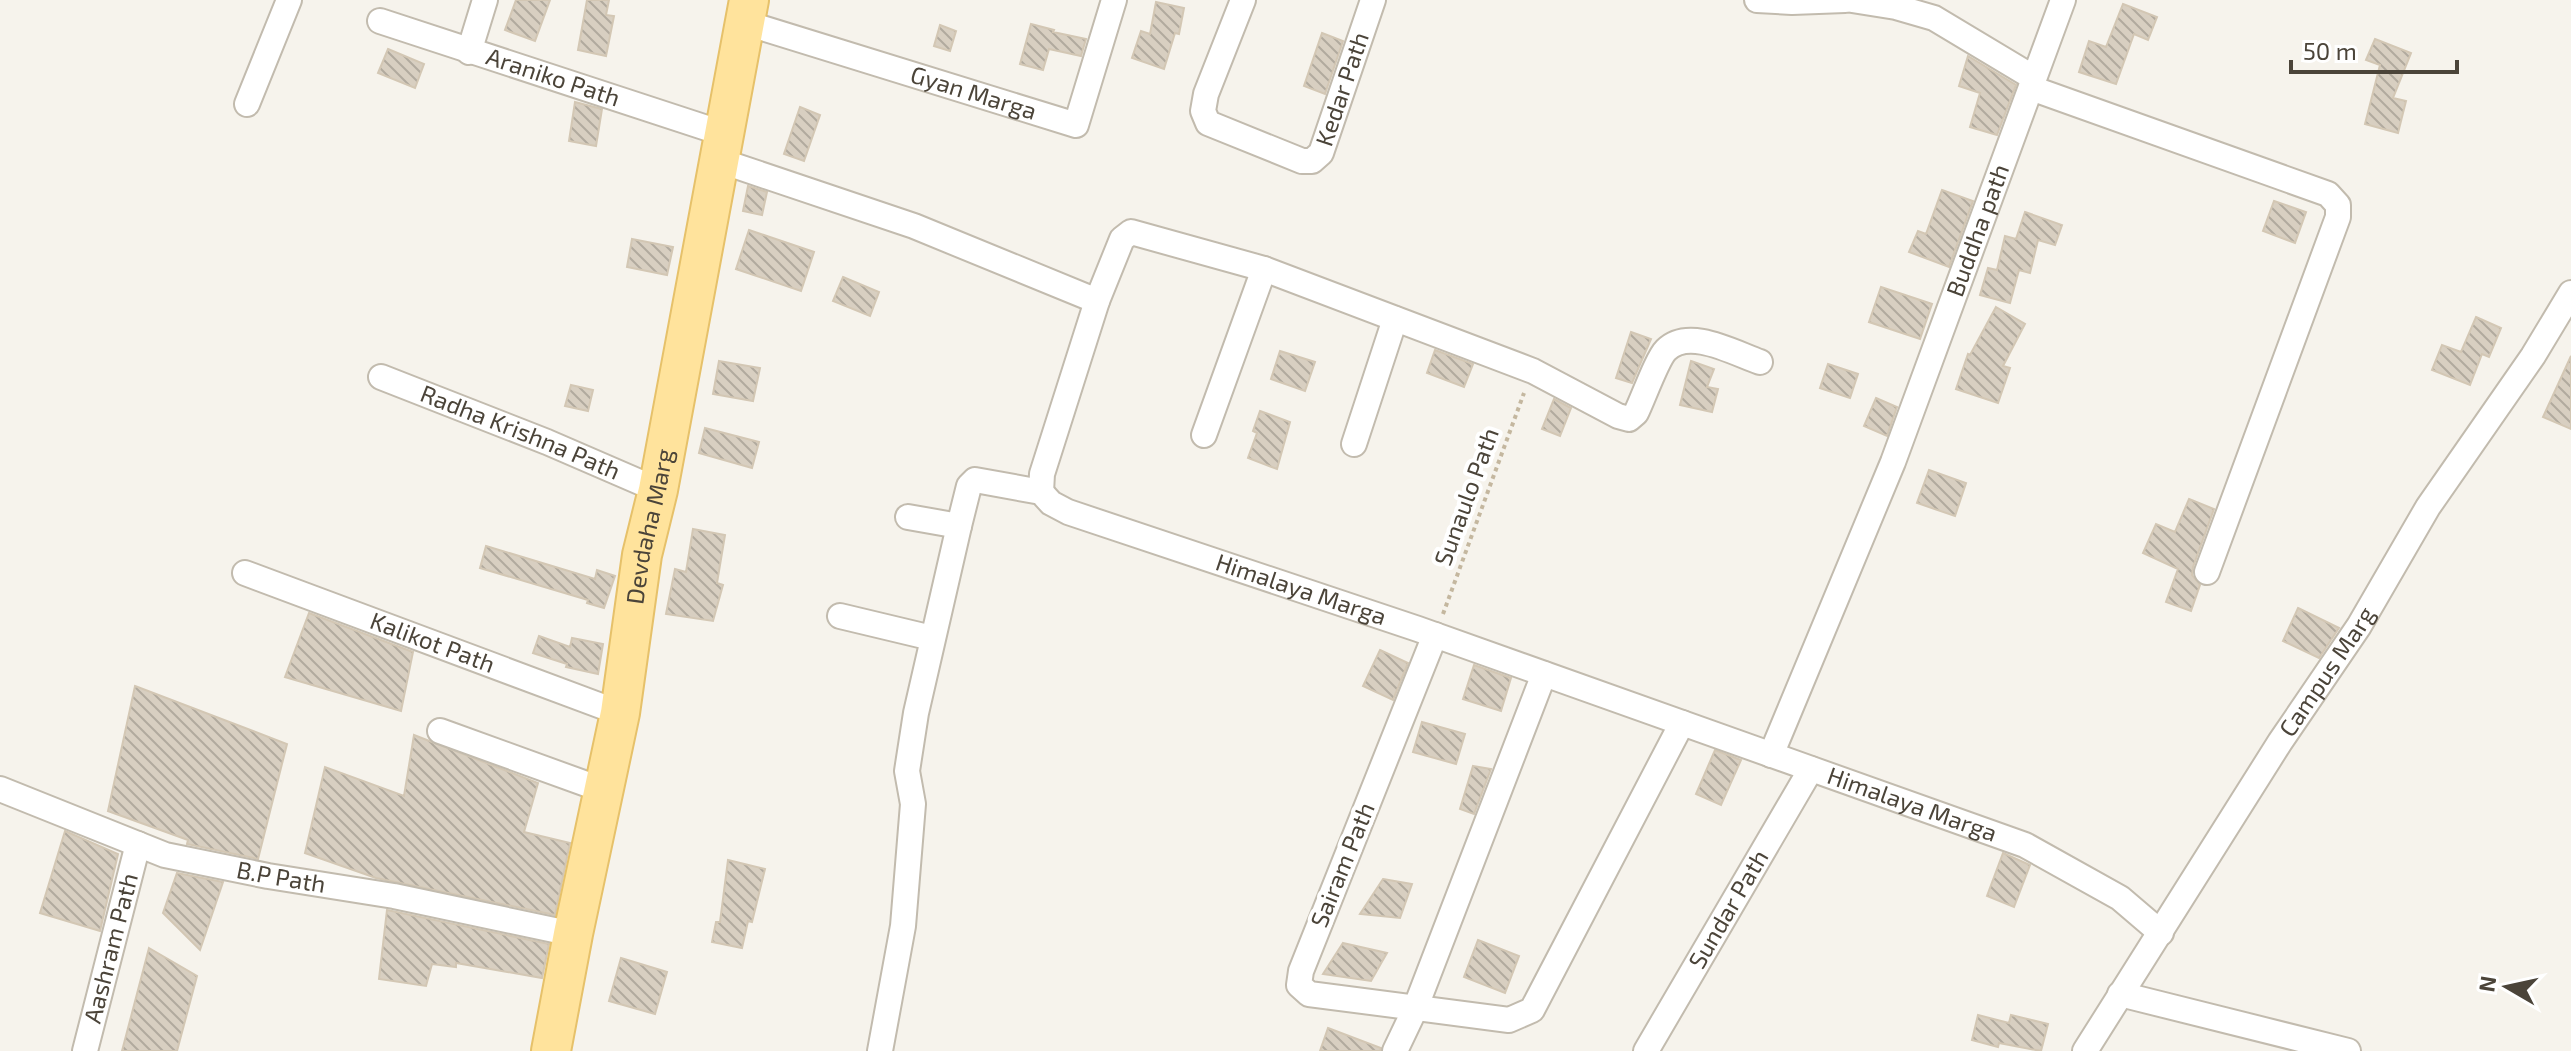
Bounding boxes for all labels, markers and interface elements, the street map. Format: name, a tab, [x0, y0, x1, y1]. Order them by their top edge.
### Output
scale bar	[2291, 24, 2457, 74]
street label: Kedar Path	[1308, 28, 1374, 150]
text: 50 m	[2303, 36, 2357, 65]
street label: Araniko Path	[483, 41, 624, 112]
street label: Gyan Marga	[907, 59, 1040, 125]
street label: Buddha path	[1939, 160, 2014, 300]
street label: Radha Krishna Path	[417, 378, 625, 485]
street label: Sunaulo Path	[1427, 424, 1504, 569]
street label: Devdaha Marg	[619, 446, 678, 606]
street label: Himalaya Marga	[1212, 546, 1390, 630]
street label: Campus Marg	[2272, 601, 2380, 741]
street label: Kalikot Path	[367, 605, 499, 678]
street label: Himalaya Marga	[1824, 760, 2001, 847]
street label: Sairam Path	[1303, 798, 1380, 931]
street label: Sundar Path	[1681, 844, 1774, 973]
street label: B.P Path	[234, 854, 328, 898]
street label: Aashram Path	[77, 870, 143, 1026]
north arrow	[2467, 947, 2547, 1027]
text: N	[2472, 974, 2500, 994]

